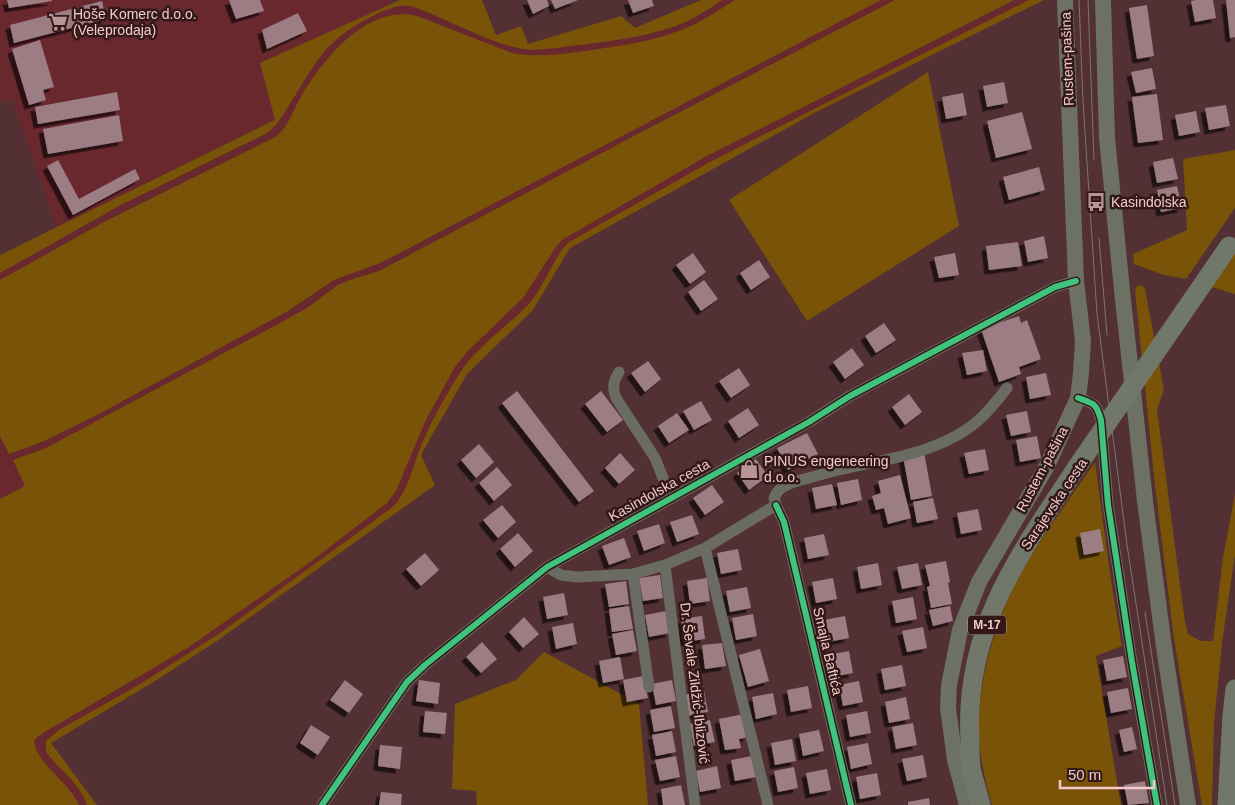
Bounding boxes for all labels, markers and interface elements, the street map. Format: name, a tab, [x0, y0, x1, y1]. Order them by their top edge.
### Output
place label: Hoše Komerc d.o.o. (Veleprodaja)	[73, 6, 197, 38]
supermarket icon: Hoše Komerc d.o.o. (Veleprodaja)	[47, 11, 69, 33]
street label: Rustem-pašina	[1057, 11, 1077, 106]
bus stop icon: Kasindolska	[1085, 191, 1107, 213]
place label: Kasindolska	[1111, 194, 1187, 210]
street label: Rustem-pašina	[1013, 423, 1071, 514]
place label: PINUS engeneering d.o.o.	[764, 453, 889, 485]
street label: Sarajevska cesta	[1018, 455, 1091, 553]
street label: Kasindolska cesta	[606, 456, 712, 524]
shop icon: PINUS engeneering d.o.o.	[738, 458, 760, 480]
street label: Dr. Ševale Zildžić-Iblizović	[677, 601, 713, 765]
street label: Smajla Baftića	[810, 606, 846, 697]
road number: M-17	[968, 616, 1006, 634]
scale bar	[1060, 758, 1154, 790]
text: 50 m	[1068, 766, 1101, 783]

